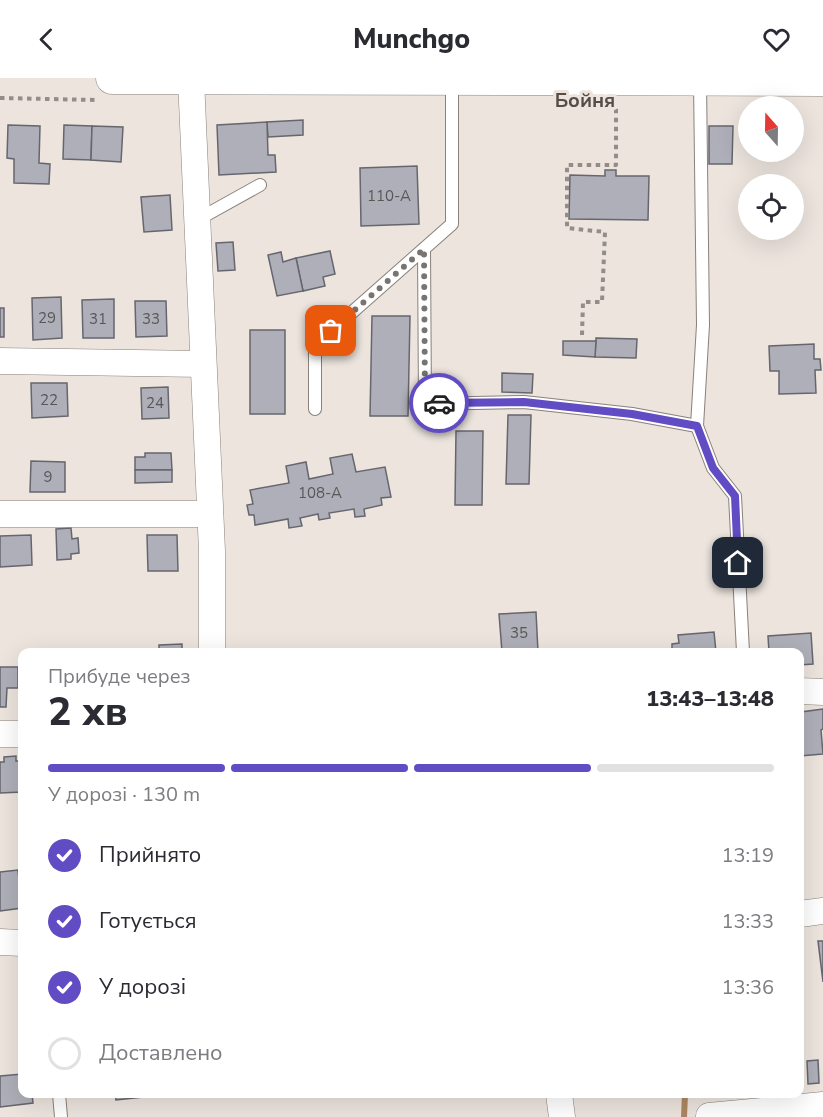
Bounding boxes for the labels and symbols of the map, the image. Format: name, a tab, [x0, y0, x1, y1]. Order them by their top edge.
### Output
district label: Бойня	[555, 87, 615, 114]
north arrow	[738, 96, 804, 162]
house number: 110-А	[367, 186, 411, 206]
pin	[305, 305, 356, 356]
house number: 29	[38, 308, 56, 328]
house number: 31	[89, 309, 107, 329]
house number: 33	[142, 309, 160, 329]
courier	[409, 373, 469, 433]
house number: 22	[40, 390, 58, 410]
house number: 24	[146, 393, 164, 413]
house number: 9	[43, 467, 53, 487]
house number: 108-А	[298, 483, 342, 503]
pin	[712, 537, 763, 588]
house number: 35	[510, 623, 528, 643]

